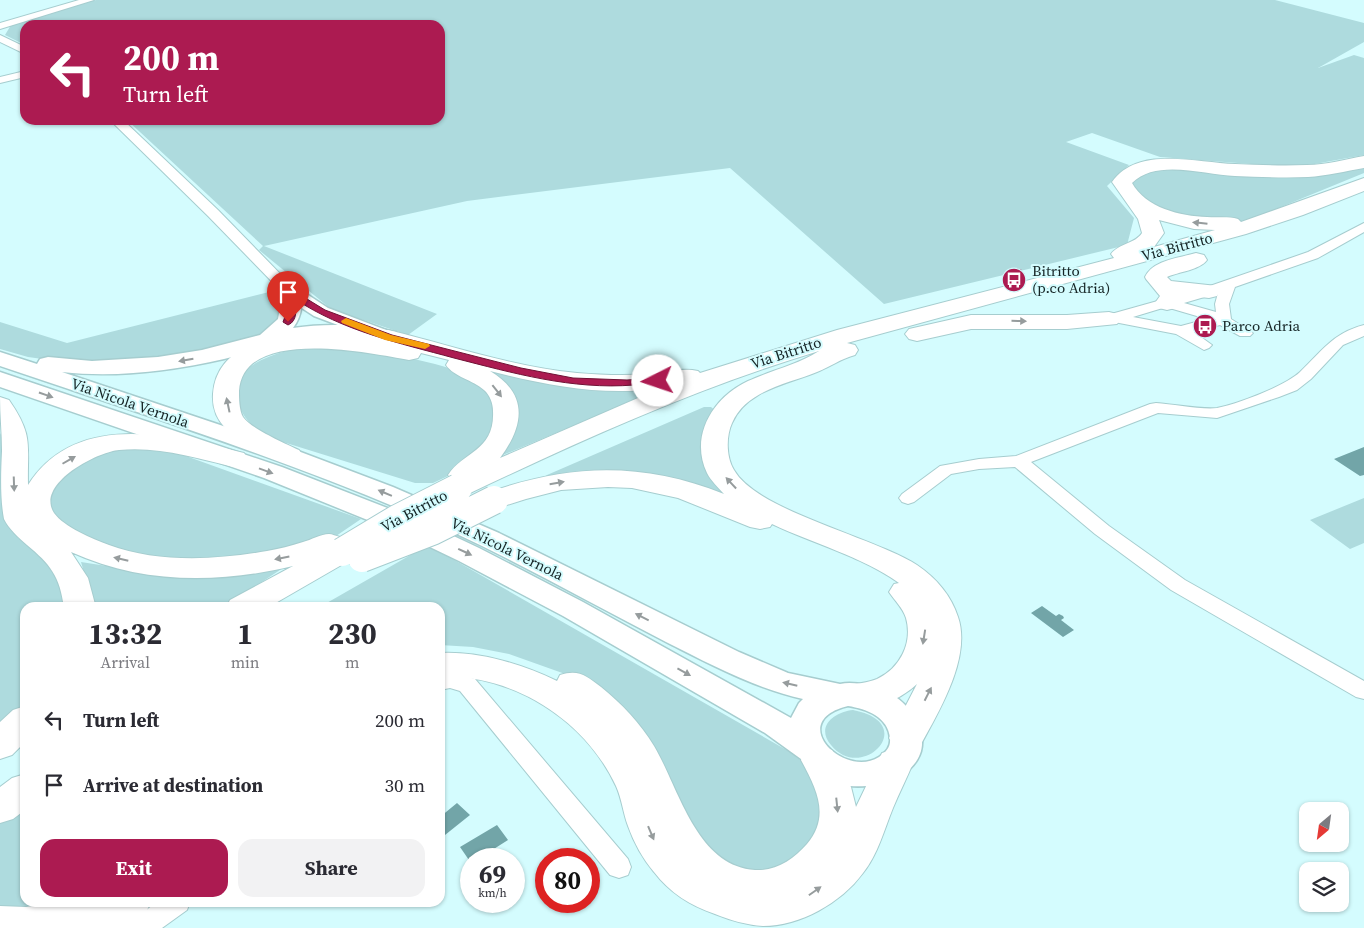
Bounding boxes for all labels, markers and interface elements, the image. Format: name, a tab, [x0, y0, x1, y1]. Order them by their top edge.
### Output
text: 200 m	[123, 34, 219, 82]
icon: left	[40, 40, 105, 105]
text: Turn left	[123, 79, 208, 109]
one-way arrow	[1192, 219, 1208, 227]
street label: Via Bitritto	[1139, 227, 1215, 266]
place label: Bitritto (p.co Adria)	[1032, 260, 1110, 298]
bus stop icon: Bitritto (p.co Adria)	[1001, 267, 1027, 293]
pin	[267, 271, 309, 322]
icon: arrive	[274, 278, 302, 306]
bus stop icon: Parco Adria	[1192, 313, 1218, 339]
place label: Parco Adria	[1222, 315, 1301, 336]
one-way arrow	[1011, 317, 1027, 325]
street label: Via Bitritto	[748, 331, 824, 374]
position arrow	[631, 354, 683, 406]
one-way arrow	[177, 356, 193, 364]
street label: Via Nicola Vernola	[68, 373, 192, 433]
one-way arrow	[491, 384, 502, 397]
one-way arrow	[39, 391, 54, 399]
one-way arrow	[224, 397, 232, 412]
one-way arrow	[62, 456, 75, 465]
one-way arrow	[259, 467, 274, 475]
one-way arrow	[10, 477, 18, 493]
one-way arrow	[725, 477, 737, 489]
one-way arrow	[550, 478, 566, 486]
street label: Via Bitritto	[377, 484, 451, 537]
one-way arrow	[378, 489, 392, 497]
street label: Via Nicola Vernola	[447, 512, 568, 585]
one-way arrow	[458, 549, 472, 557]
one-way arrow	[275, 554, 290, 562]
one-way arrow	[114, 555, 129, 563]
text: 13:32	[88, 613, 162, 654]
text: 1	[237, 613, 253, 654]
text: 230	[328, 613, 377, 654]
one-way arrow	[635, 613, 649, 621]
one-way arrow	[919, 630, 927, 646]
text: Arrival	[101, 651, 150, 673]
text: min	[231, 651, 260, 673]
text: m	[345, 651, 359, 673]
one-way arrow	[677, 668, 691, 677]
one-way arrow	[782, 680, 797, 688]
one-way arrow	[925, 687, 933, 701]
icon: left	[40, 706, 68, 734]
text: Turn left	[83, 707, 159, 733]
text: 200 m	[375, 707, 425, 733]
icon: arrive	[40, 771, 68, 799]
text: Arrive at destination	[83, 772, 263, 798]
text: 30 m	[384, 772, 425, 798]
one-way arrow	[833, 797, 841, 813]
north arrow	[1299, 802, 1349, 852]
map controls	[1299, 802, 1349, 912]
one-way arrow	[647, 826, 655, 840]
button: Exit	[40, 839, 228, 897]
button: Share	[238, 839, 425, 897]
speed limit sign: 80	[535, 848, 600, 913]
text: 69	[479, 857, 506, 891]
button: layers	[1299, 862, 1349, 912]
text: km/h	[478, 885, 507, 901]
one-way arrow	[808, 886, 822, 896]

